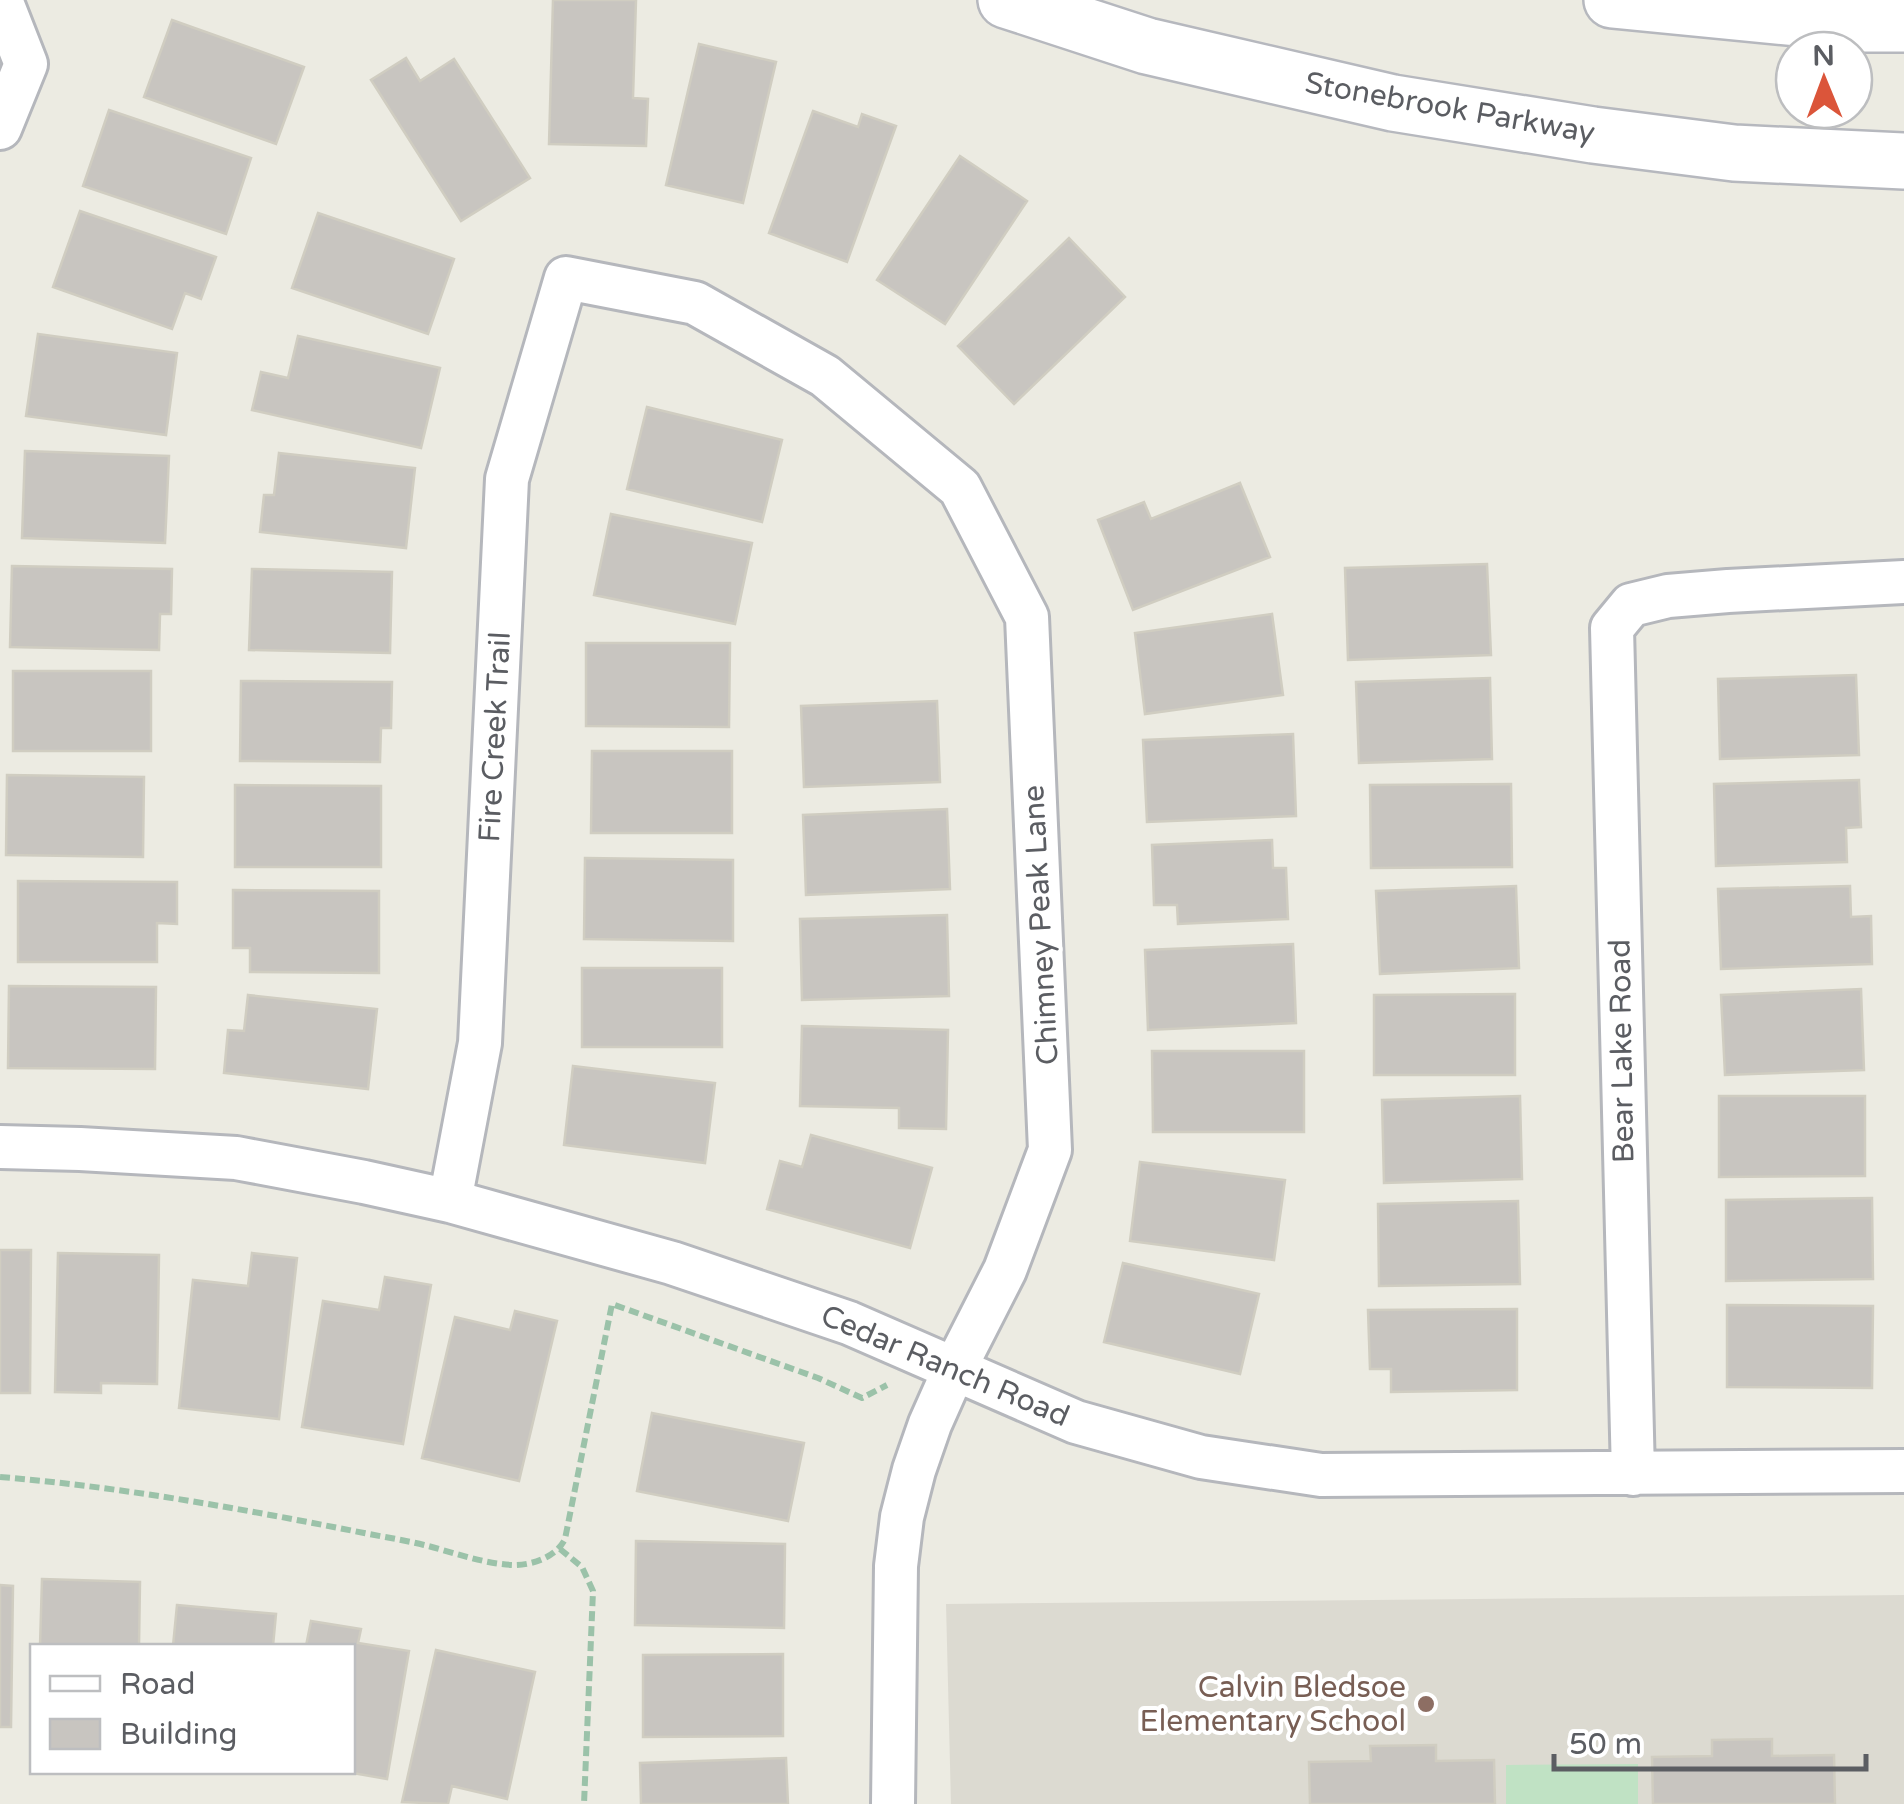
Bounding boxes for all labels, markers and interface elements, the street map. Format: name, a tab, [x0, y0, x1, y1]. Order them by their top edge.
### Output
north arrow	[1774, 30, 1874, 130]
text: N	[1812, 39, 1835, 73]
street label: Stonebrook Parkway	[1302, 64, 1598, 152]
street label: Fire Creek Trail	[471, 631, 519, 843]
street label: Chimney Peak Lane	[1015, 784, 1067, 1066]
street label: Bear Lake Road	[1602, 939, 1642, 1163]
street label: Cedar Ranch Road	[815, 1297, 1075, 1435]
legend	[30, 1644, 355, 1774]
text: Road	[120, 1666, 195, 1703]
place label: Calvin Bledsoe Elementary School	[1140, 1669, 1406, 1740]
marker: Calvin Bledsoe Elementary School	[1415, 1693, 1437, 1715]
scale bar	[1554, 1709, 1866, 1771]
text: Building	[120, 1716, 237, 1753]
text: 50 m	[1569, 1726, 1642, 1763]

